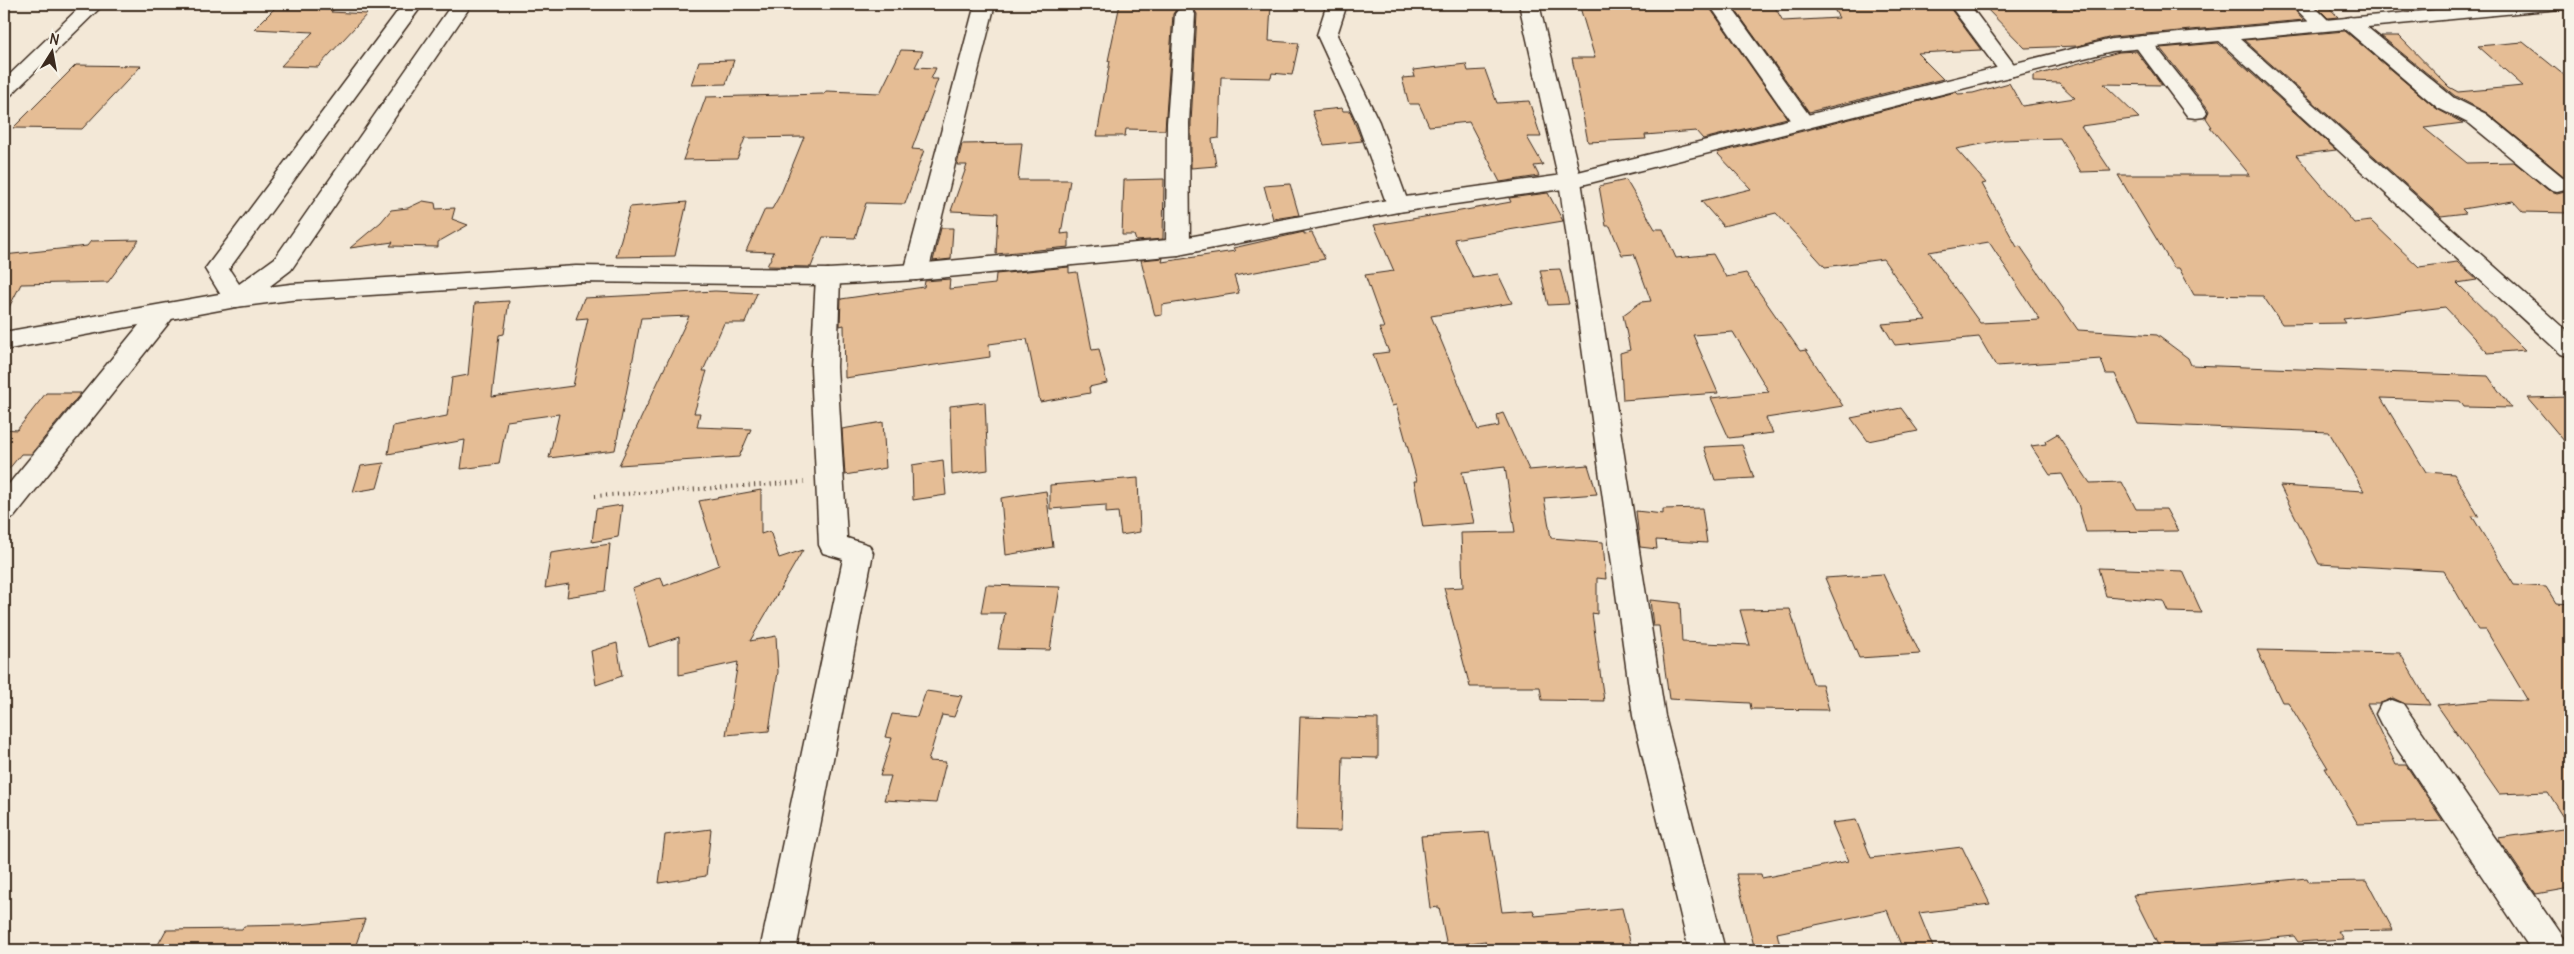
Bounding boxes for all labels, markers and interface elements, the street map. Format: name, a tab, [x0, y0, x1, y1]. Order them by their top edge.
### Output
north arrow	[28, 28, 78, 78]
text: N	[48, 29, 61, 49]

